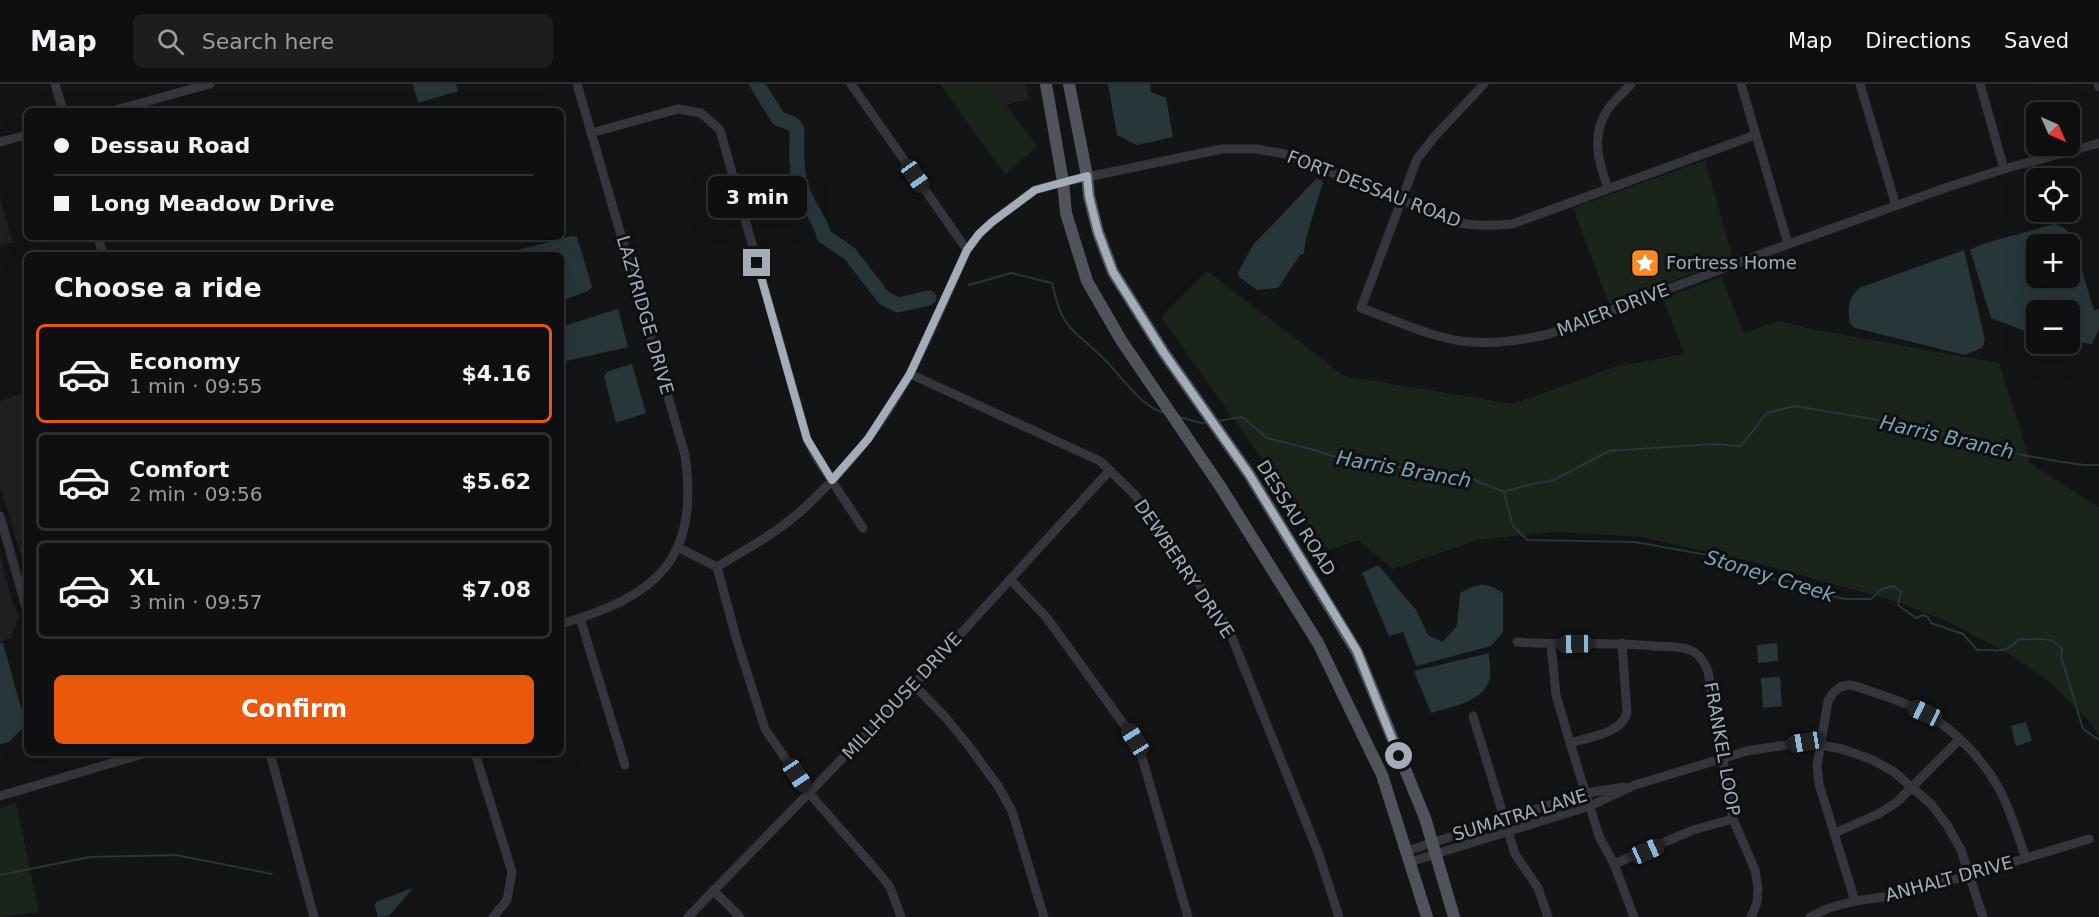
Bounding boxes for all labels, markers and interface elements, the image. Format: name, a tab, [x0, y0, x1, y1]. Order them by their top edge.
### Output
search box	[133, 14, 553, 68]
text: Map	[30, 25, 97, 58]
icon: search	[154, 25, 187, 58]
text: Search here	[202, 29, 334, 54]
text: Map	[1788, 29, 1832, 53]
text: Directions	[1865, 29, 1971, 53]
text: Saved	[2004, 29, 2069, 53]
north arrow	[2026, 102, 2080, 156]
map controls	[2026, 102, 2080, 354]
text: Dessau Road	[90, 133, 250, 158]
street label: FORT DESSAU ROAD	[1284, 146, 1464, 231]
car	[897, 156, 933, 196]
button: locate	[2026, 168, 2080, 222]
callout: 3 min	[708, 176, 807, 218]
text: 3 min	[726, 185, 789, 209]
text: Long Meadow Drive	[90, 191, 335, 216]
street label: LAZYRIDGE DRIVE	[613, 233, 678, 397]
button: +	[2026, 234, 2080, 288]
place icon: Fortress Home	[1629, 247, 1661, 279]
route end	[743, 249, 770, 276]
place label: Fortress Home	[1666, 252, 1797, 273]
text: Choose a ride	[54, 272, 262, 303]
street label: MAIER DRIVE	[1554, 279, 1672, 341]
button: −	[2026, 300, 2080, 354]
icon: car	[57, 347, 111, 401]
text: Economy	[129, 349, 240, 374]
text: $4.16	[461, 361, 531, 386]
text: 1 min · 09:55	[129, 374, 263, 398]
water label: Harris Branch	[1878, 410, 2016, 464]
water label: Harris Branch	[1335, 445, 1473, 493]
icon: car	[57, 455, 111, 509]
street label: DESSAU ROAD	[1252, 456, 1340, 579]
text: Comfort	[129, 457, 229, 482]
text: $5.62	[461, 469, 531, 494]
text: 2 min · 09:56	[129, 482, 263, 506]
street label: DEWBERRY DRIVE	[1130, 495, 1239, 642]
water label: Stoney Creek	[1702, 545, 1839, 608]
icon: car	[57, 563, 111, 617]
text: XL	[129, 565, 160, 590]
text: $7.08	[461, 577, 531, 602]
text: 3 min · 09:57	[129, 590, 263, 614]
street label: MILLHOUSE DRIVE	[837, 628, 966, 763]
car	[1557, 635, 1593, 653]
button: Confirm	[54, 675, 534, 744]
street label: FRANKEL LOOP	[1700, 680, 1745, 818]
car	[1905, 697, 1945, 729]
car	[1118, 720, 1152, 760]
car	[1786, 730, 1824, 754]
route start	[1385, 742, 1412, 769]
car	[779, 755, 815, 795]
street label: SUMATRA LANE	[1450, 784, 1590, 845]
car	[1627, 835, 1667, 867]
street label: ANHALT DRIVE	[1883, 851, 2015, 906]

